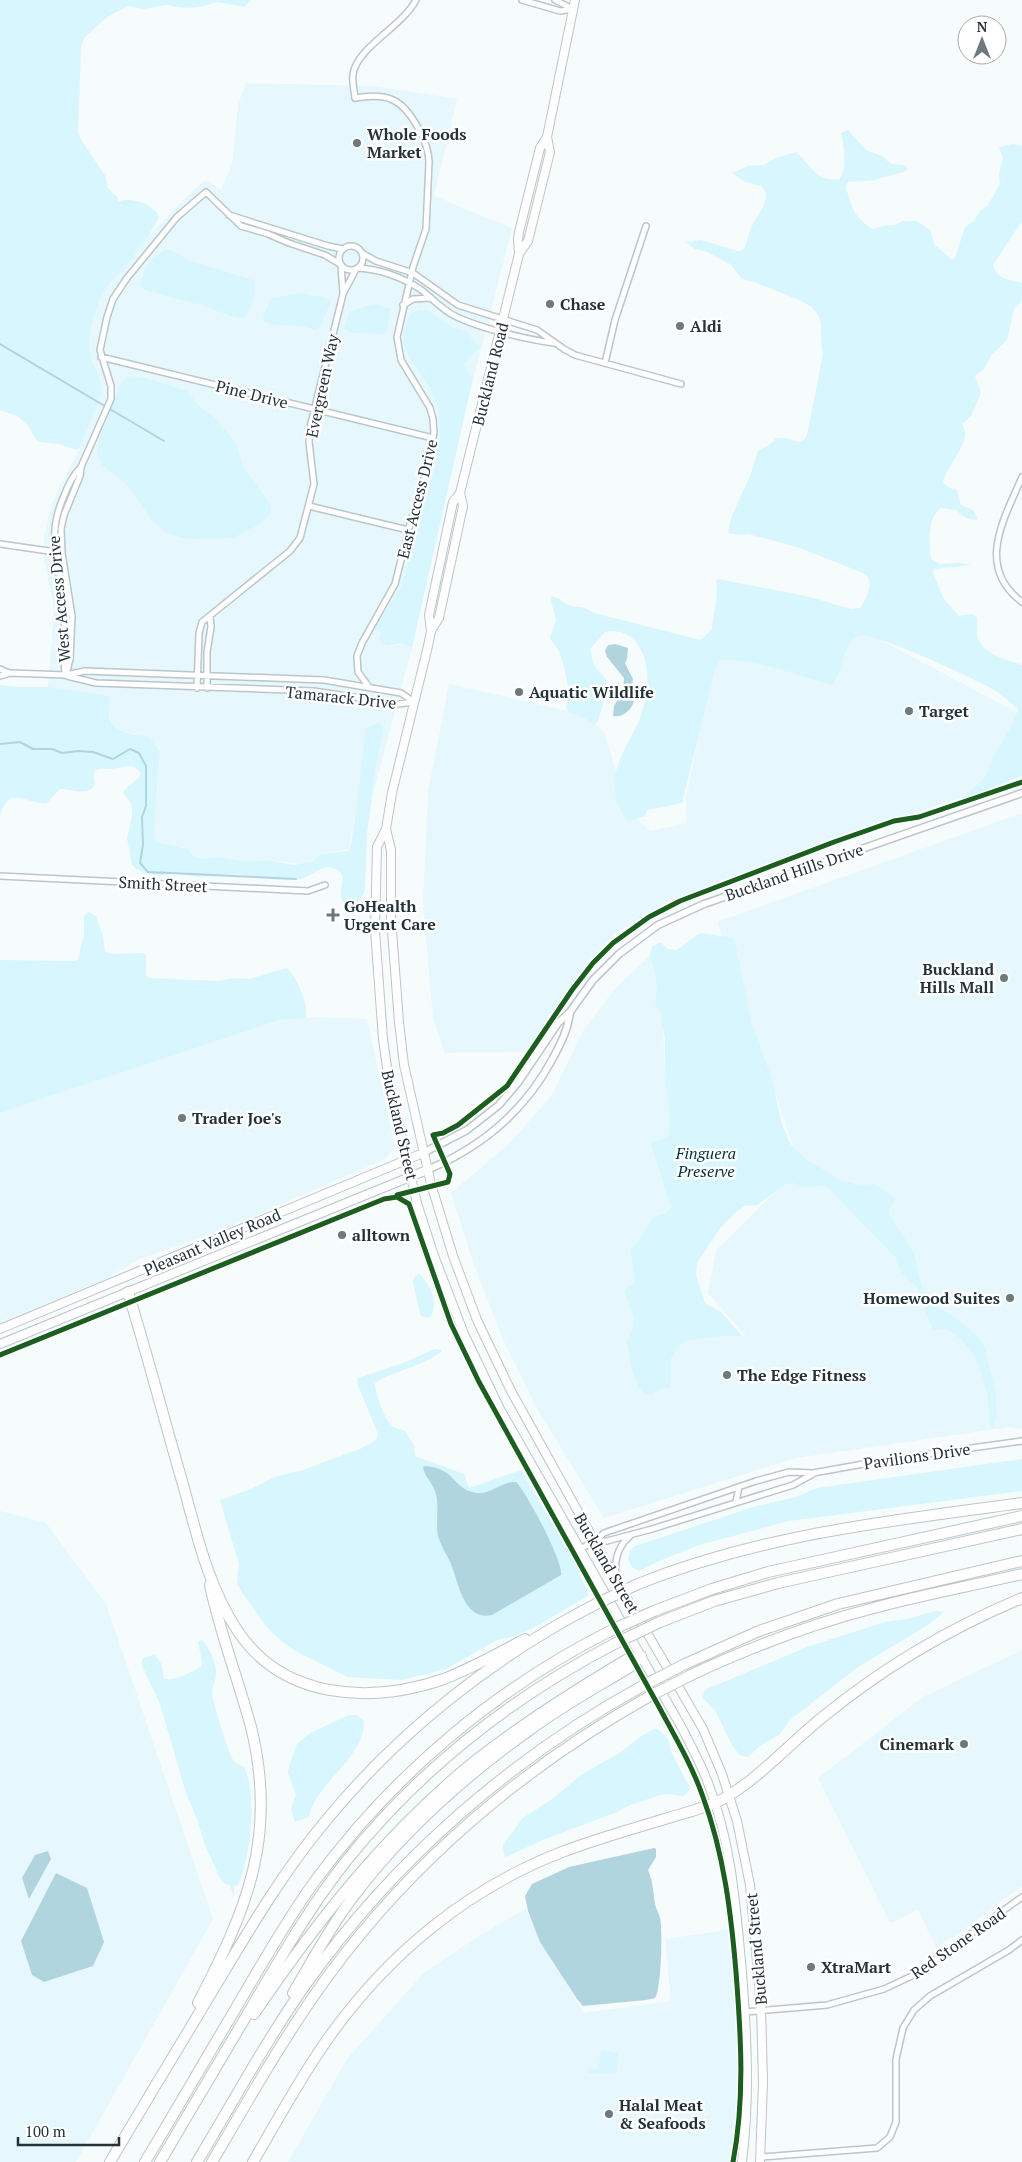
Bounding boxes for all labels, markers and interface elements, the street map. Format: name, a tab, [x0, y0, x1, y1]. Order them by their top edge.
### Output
north arrow	[957, 15, 1007, 65]
text: N	[977, 17, 988, 36]
place label: Whole Foods Market	[367, 123, 467, 163]
marker: Whole Foods Market	[351, 137, 363, 149]
place label: Chase	[560, 293, 606, 315]
marker: Chase	[544, 298, 556, 310]
place label: Aldi	[690, 315, 722, 337]
street label: Buckland Road	[467, 320, 513, 428]
marker: Aldi	[674, 320, 686, 332]
street label: Evergreen Way	[300, 331, 344, 440]
street label: Pine Drive	[213, 374, 291, 414]
street label: East Access Drive	[392, 437, 442, 561]
street label: West Access Drive	[43, 535, 75, 663]
street label: Tamarack Drive	[284, 680, 398, 714]
place label: Aquatic Wildlife	[529, 681, 654, 703]
marker: Aquatic Wildlife	[513, 686, 525, 698]
place label: Target	[919, 700, 970, 722]
marker: Target	[903, 705, 915, 717]
street label: Buckland Hills Drive	[722, 838, 866, 906]
street label: Smith Street	[118, 871, 208, 897]
place label: GoHealth Urgent Care	[344, 895, 436, 935]
marker: GoHealth Urgent Care	[326, 908, 340, 922]
place label: Buckland Hills Mall	[920, 958, 994, 998]
marker: Buckland Hills Mall	[998, 972, 1010, 984]
street label: Buckland Street	[377, 1068, 423, 1182]
place label: Trader Joe's	[192, 1107, 282, 1129]
marker: Trader Joe's	[176, 1112, 188, 1124]
park label: Finguera Preserve	[675, 1142, 736, 1182]
street label: Pleasant Valley Road	[140, 1203, 284, 1281]
place label: alltown	[352, 1224, 411, 1246]
marker: alltown	[336, 1229, 348, 1241]
place label: Homewood Suites	[863, 1287, 1000, 1309]
marker: Homewood Suites	[1004, 1292, 1016, 1304]
place label: The Edge Fitness	[737, 1364, 866, 1386]
marker: The Edge Fitness	[721, 1369, 733, 1381]
street label: Pavilions Drive	[862, 1438, 972, 1474]
street label: Buckland Street	[569, 1509, 645, 1617]
place label: Cinemark	[879, 1733, 955, 1755]
marker: Cinemark	[958, 1738, 970, 1750]
street label: Buckland Street	[740, 1892, 772, 2006]
street label: Red Stone Road	[906, 1902, 1010, 1984]
place label: XtraMart	[821, 1956, 892, 1978]
marker: XtraMart	[805, 1961, 817, 1973]
place label: Halal Meat & Seafoods	[619, 2094, 706, 2134]
marker: Halal Meat & Seafoods	[603, 2108, 615, 2120]
scale bar	[18, 2114, 119, 2146]
text: 100 m	[25, 2121, 66, 2141]

